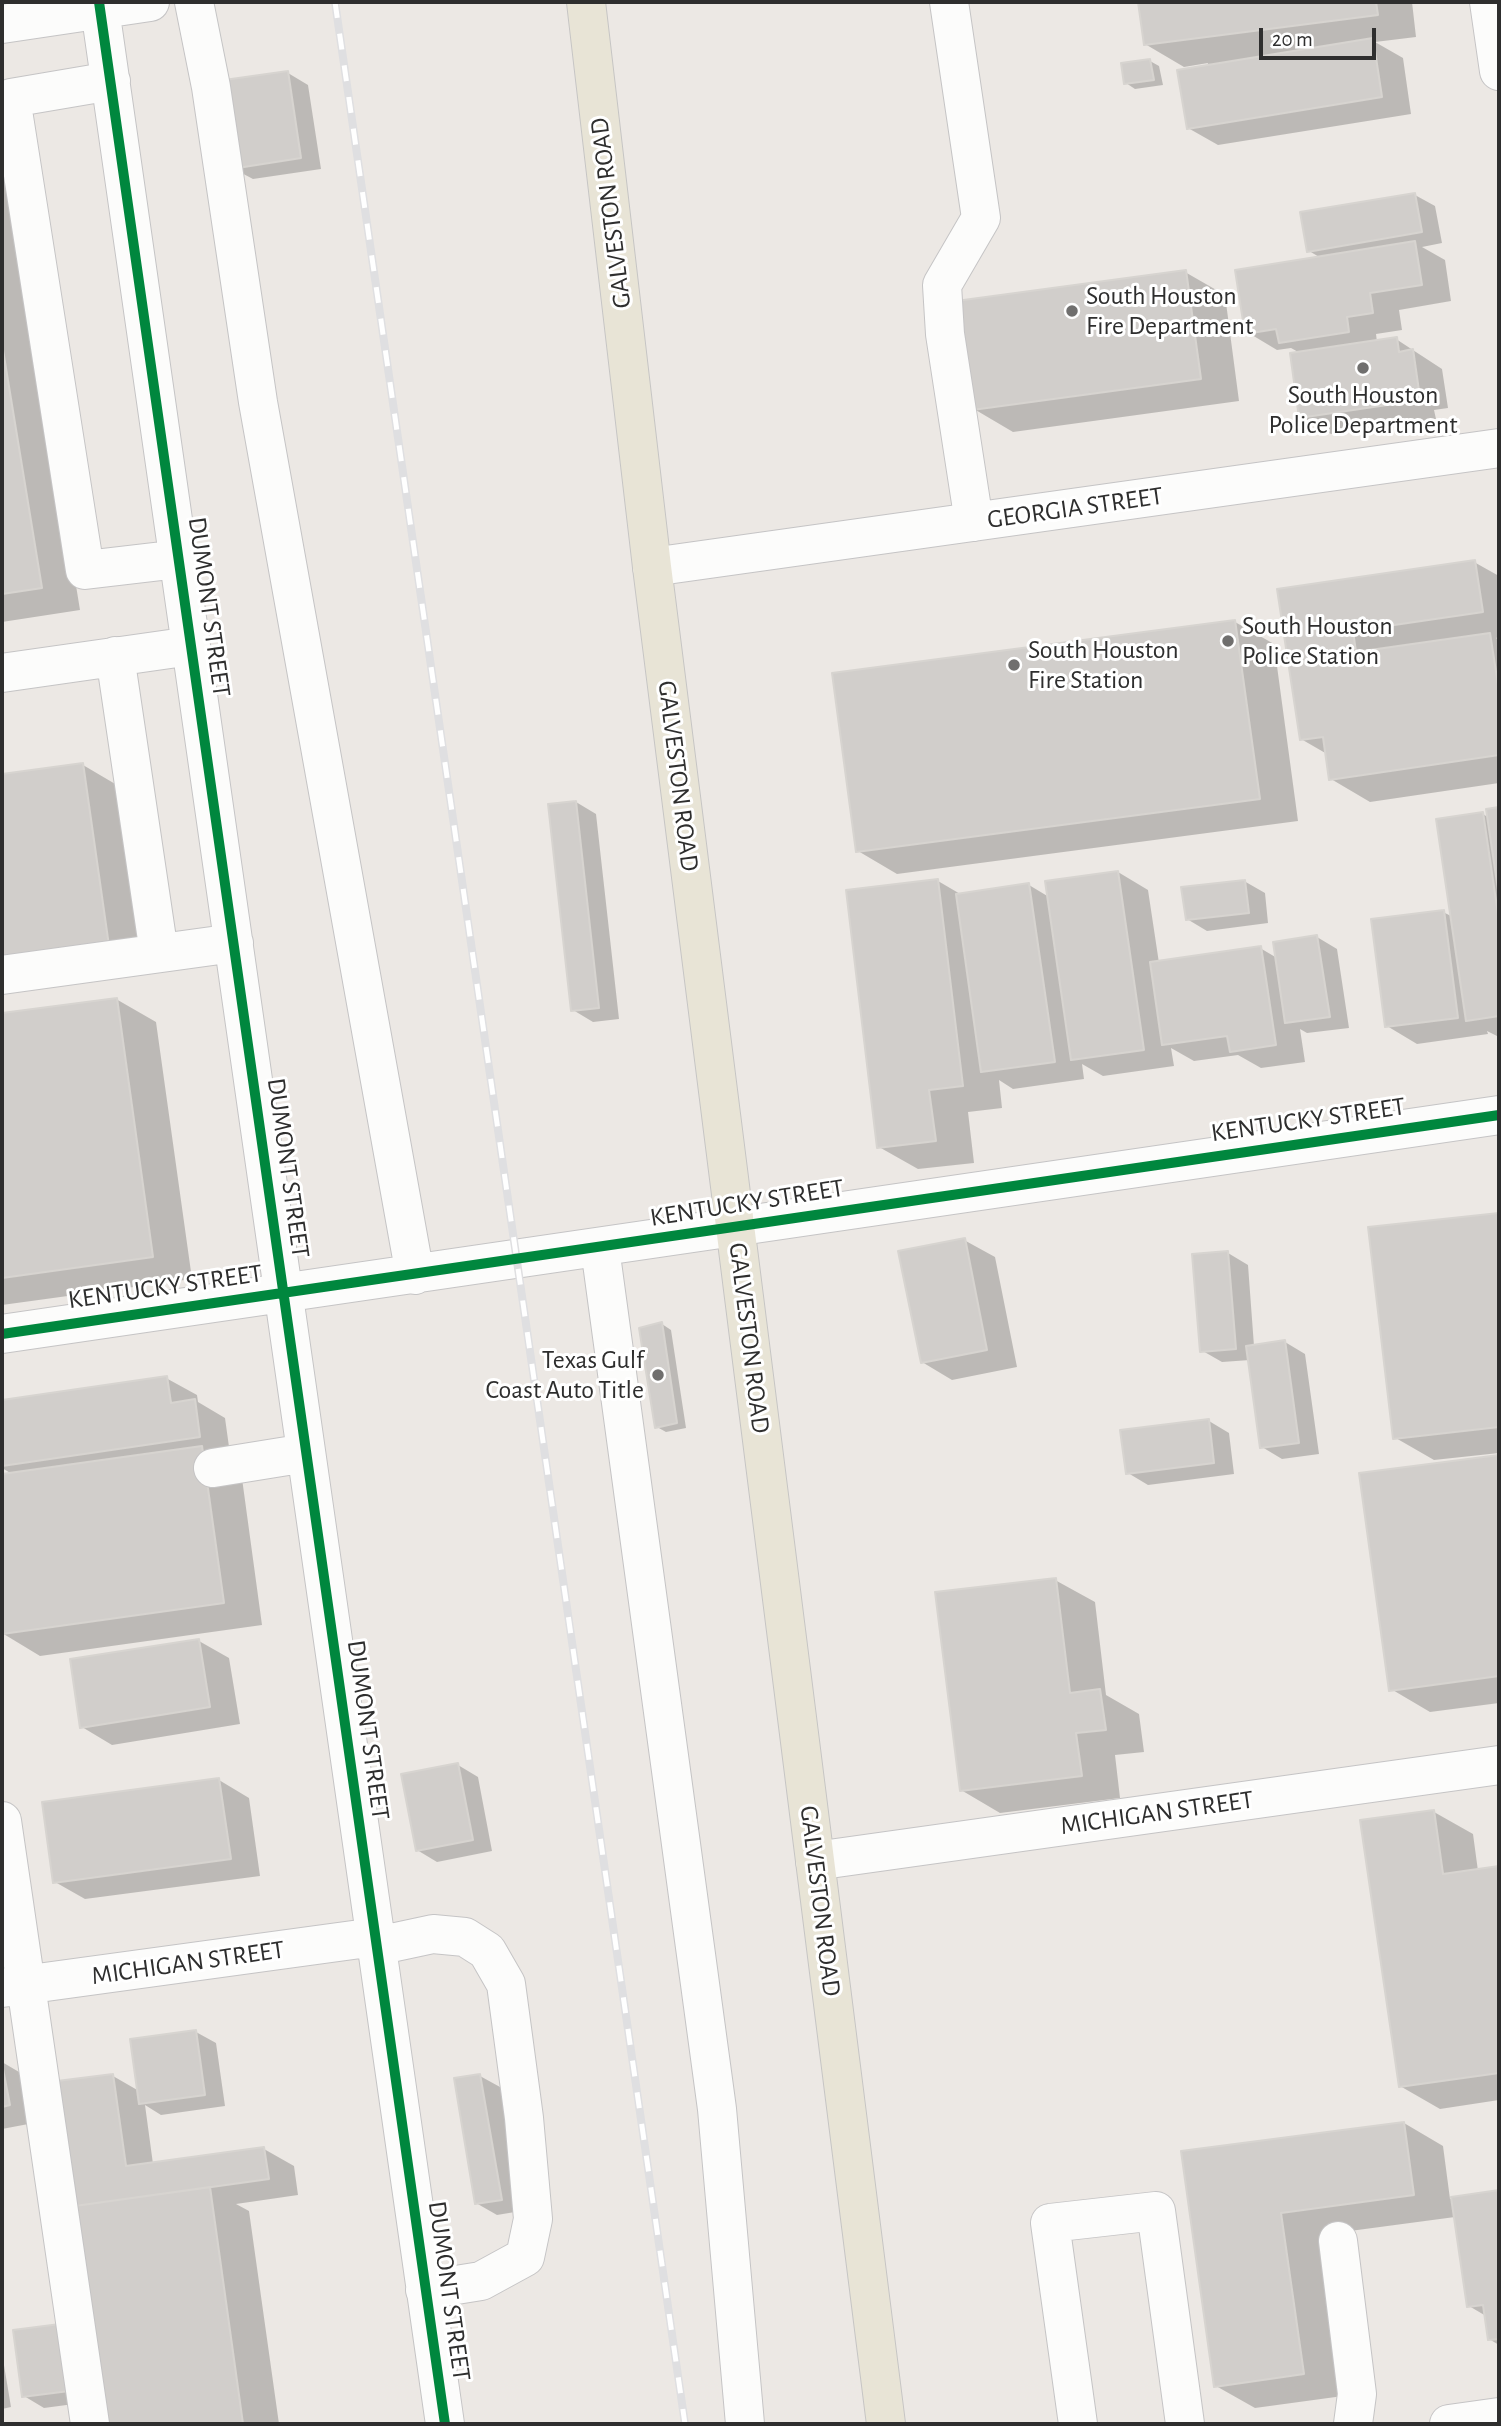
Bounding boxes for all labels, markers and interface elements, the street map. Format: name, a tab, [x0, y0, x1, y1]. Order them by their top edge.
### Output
scale bar	[1263, 14, 1380, 58]
text: 20 m	[1272, 29, 1313, 50]
street label: GALVESTON ROAD	[584, 116, 638, 310]
place label: South Houston Fire Department	[1086, 280, 1253, 342]
marker: South Houston Fire Department	[1064, 303, 1080, 319]
marker: South Houston Police Department	[1355, 360, 1371, 376]
place label: South Houston Police Department	[1268, 379, 1458, 440]
street label: GEORGIA STREET	[985, 480, 1165, 536]
street label: DUMONT STREET	[181, 515, 237, 699]
place label: South Houston Police Station	[1242, 610, 1393, 672]
marker: South Houston Police Station	[1220, 633, 1236, 649]
place label: South Houston Fire Station	[1028, 634, 1179, 696]
marker: South Houston Fire Station	[1006, 657, 1022, 673]
street label: GALVESTON ROAD	[651, 679, 705, 873]
street label: DUMONT STREET	[260, 1076, 316, 1260]
street label: KENTUCKY STREET	[1209, 1091, 1407, 1149]
street label: KENTUCKY STREET	[648, 1172, 846, 1234]
street label: GALVESTON ROAD	[722, 1241, 776, 1435]
street label: KENTUCKY STREET	[66, 1258, 264, 1316]
place label: Texas Gulf Coast Auto Title	[486, 1344, 644, 1406]
marker: Texas Gulf Coast Auto Title	[650, 1367, 666, 1383]
street label: DUMONT STREET	[340, 1638, 396, 1822]
street label: MICHIGAN STREET	[1059, 1784, 1255, 1842]
street label: GALVESTON ROAD	[793, 1804, 847, 1998]
street label: MICHIGAN STREET	[90, 1934, 286, 1992]
street label: DUMONT STREET	[421, 2199, 477, 2383]

